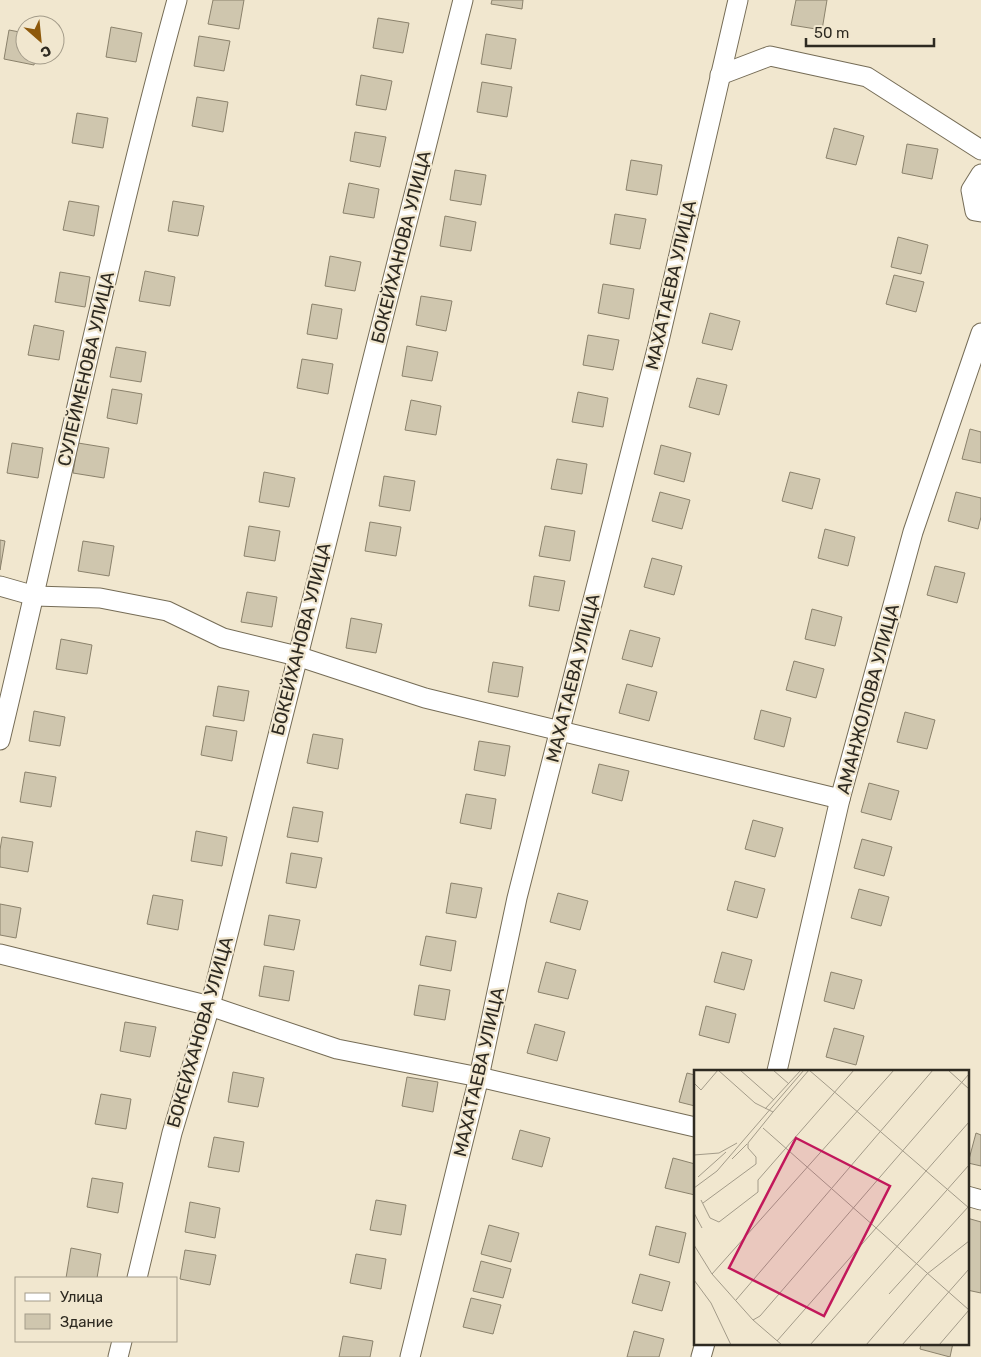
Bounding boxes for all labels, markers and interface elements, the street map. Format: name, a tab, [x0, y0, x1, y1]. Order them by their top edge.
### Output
north arrow	[15, 15, 65, 65]
scale bar	[806, 15, 934, 47]
text: 50 m	[814, 24, 849, 42]
text: С	[37, 41, 54, 61]
street label: БОКЕЙХАНОВА УЛИЦА	[366, 148, 436, 346]
street label: МАХАТАЕВА УЛИЦА	[641, 198, 701, 372]
street label: СУЛЕЙМЕНОВА УЛИЦА	[53, 270, 119, 468]
street label: БОКЕЙХАНОВА УЛИЦА	[266, 540, 336, 738]
street label: МАХАТАЕВА УЛИЦА	[541, 591, 605, 765]
street label: АМАНЖОЛОВА УЛИЦА	[832, 602, 904, 796]
street label: БОКЕЙХАНОВА УЛИЦА	[162, 934, 238, 1130]
street label: МАХАТАЕВА УЛИЦА	[449, 985, 509, 1159]
inset map	[694, 1070, 968, 1344]
legend	[15, 1277, 178, 1342]
text: Улица	[60, 1288, 103, 1306]
text: Здание	[60, 1313, 113, 1331]

